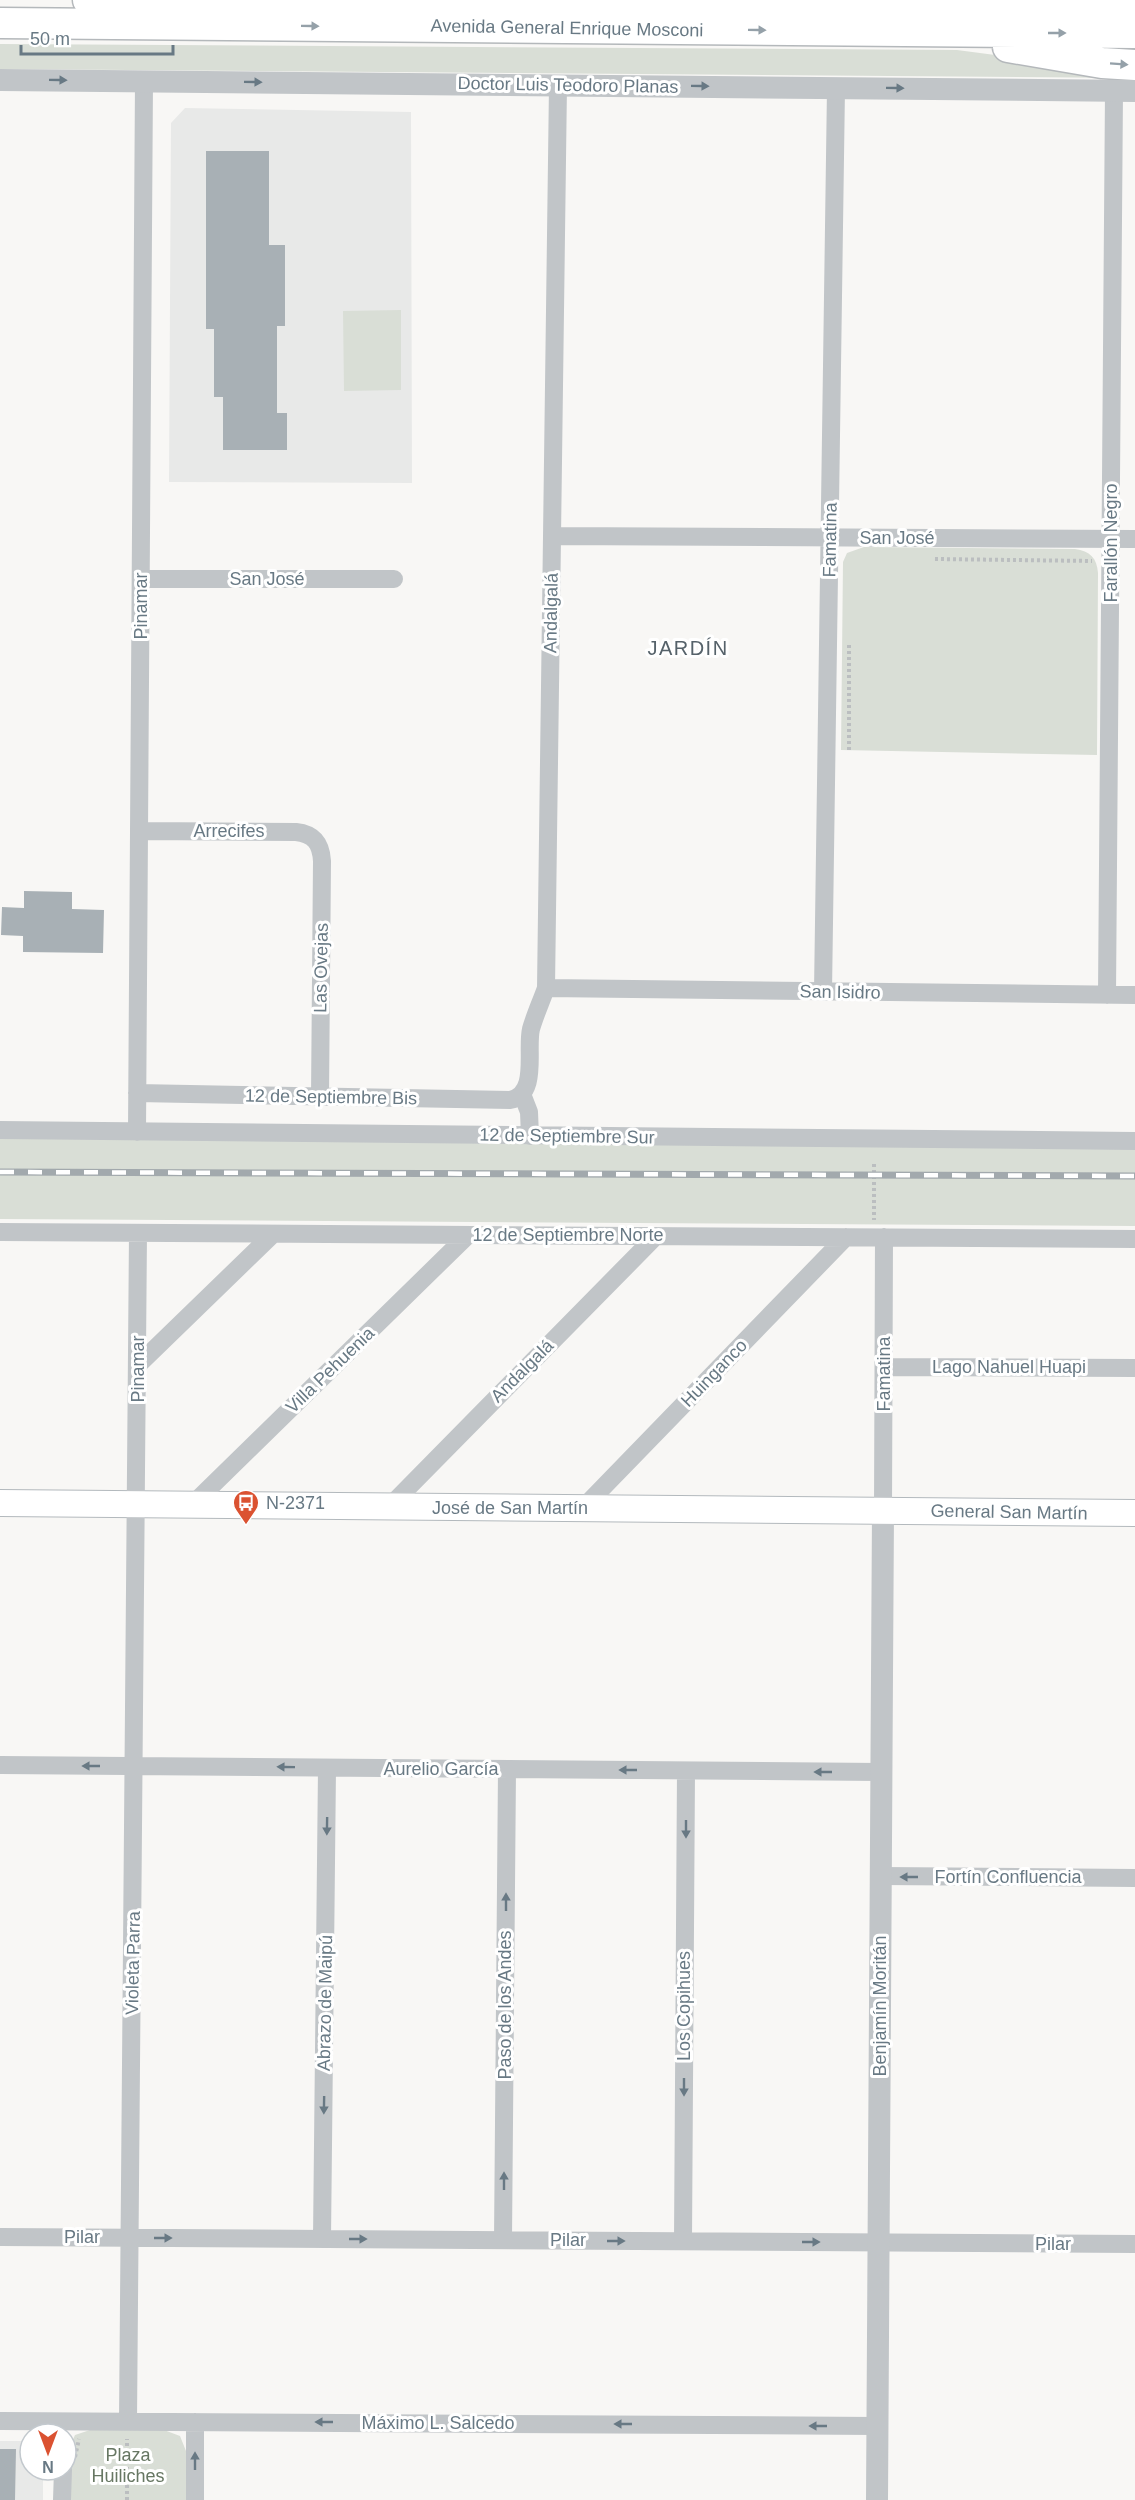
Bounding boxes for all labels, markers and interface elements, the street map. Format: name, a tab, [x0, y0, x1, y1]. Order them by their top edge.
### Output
street label: Avenida General Enrique Mosconi	[430, 16, 704, 40]
scale bar	[21, 18, 172, 56]
one-way arrow	[301, 21, 320, 31]
one-way arrow	[748, 25, 767, 35]
one-way arrow	[1048, 28, 1067, 38]
text: 50 m	[30, 29, 70, 49]
one-way arrow	[1109, 59, 1128, 69]
street label: Doctor Luis Teodoro Planas	[457, 73, 679, 97]
one-way arrow	[49, 75, 68, 85]
one-way arrow	[244, 77, 263, 87]
one-way arrow	[691, 82, 710, 91]
one-way arrow	[886, 84, 905, 93]
street label: Farallón Negro	[1101, 483, 1121, 603]
street label: Famatina	[819, 501, 841, 578]
street label: San José	[859, 528, 935, 548]
street label: San José	[229, 569, 305, 589]
street label: Pinamar	[131, 572, 151, 640]
street label: Andalgalá	[540, 572, 562, 653]
district label: JARDÍN	[647, 637, 729, 659]
street label: Arrecifes	[193, 821, 265, 841]
street label: Las Ovejas	[310, 923, 332, 1013]
street label: San Isidro	[799, 981, 881, 1003]
street label: 12 de Septiembre Bis	[245, 1085, 417, 1109]
street label: 12 de Septiembre Sur	[479, 1124, 655, 1148]
street label: 12 de Septiembre Norte	[472, 1225, 664, 1245]
street label: Villa Pehuenia	[282, 1322, 379, 1417]
street label: Pinamar	[128, 1335, 148, 1403]
street label: Andalgalá	[487, 1335, 558, 1406]
street label: Huinganco	[677, 1335, 751, 1411]
street label: Famatina	[874, 1336, 894, 1412]
street label: Lago Nahuel Huapi	[932, 1357, 1086, 1377]
bus stop icon: N-2371	[231, 1488, 261, 1526]
place label: N-2371	[266, 1493, 325, 1513]
street label: José de San Martín	[432, 1498, 588, 1518]
street label: General San Martín	[930, 1501, 1088, 1523]
street label: Aurelio García	[383, 1759, 500, 1779]
one-way arrow	[81, 1761, 100, 1771]
one-way arrow	[276, 1763, 295, 1772]
one-way arrow	[618, 1765, 637, 1775]
one-way arrow	[813, 1767, 832, 1777]
one-way arrow	[322, 1817, 332, 1836]
one-way arrow	[681, 1820, 690, 1839]
street label: Fortín Confluencia	[934, 1867, 1083, 1887]
one-way arrow	[899, 1872, 918, 1881]
one-way arrow	[501, 1893, 511, 1912]
street label: Violeta Parra	[122, 1910, 144, 2015]
street label: Paso de los Andes	[495, 1930, 515, 2080]
street label: Abrazo de Maipú	[314, 1935, 336, 2071]
street label: Benjamín Moritán	[870, 1935, 890, 2077]
street label: Los Copihues	[674, 1951, 694, 2061]
one-way arrow	[679, 2078, 689, 2097]
one-way arrow	[319, 2096, 329, 2115]
one-way arrow	[499, 2172, 509, 2191]
street label: Pilar	[64, 2227, 100, 2247]
street label: Pilar	[550, 2230, 586, 2250]
one-way arrow	[154, 2233, 173, 2243]
one-way arrow	[349, 2234, 368, 2244]
street label: Pilar	[1035, 2234, 1071, 2254]
one-way arrow	[607, 2236, 626, 2246]
one-way arrow	[802, 2237, 821, 2247]
street label: Máximo L. Salcedo	[361, 2413, 515, 2433]
one-way arrow	[314, 2418, 333, 2427]
one-way arrow	[614, 2419, 633, 2429]
one-way arrow	[809, 2421, 828, 2431]
north arrow	[18, 2422, 78, 2482]
park label: Plaza Huiliches	[91, 2445, 165, 2486]
one-way arrow	[190, 2451, 200, 2470]
text: N	[42, 2458, 54, 2475]

